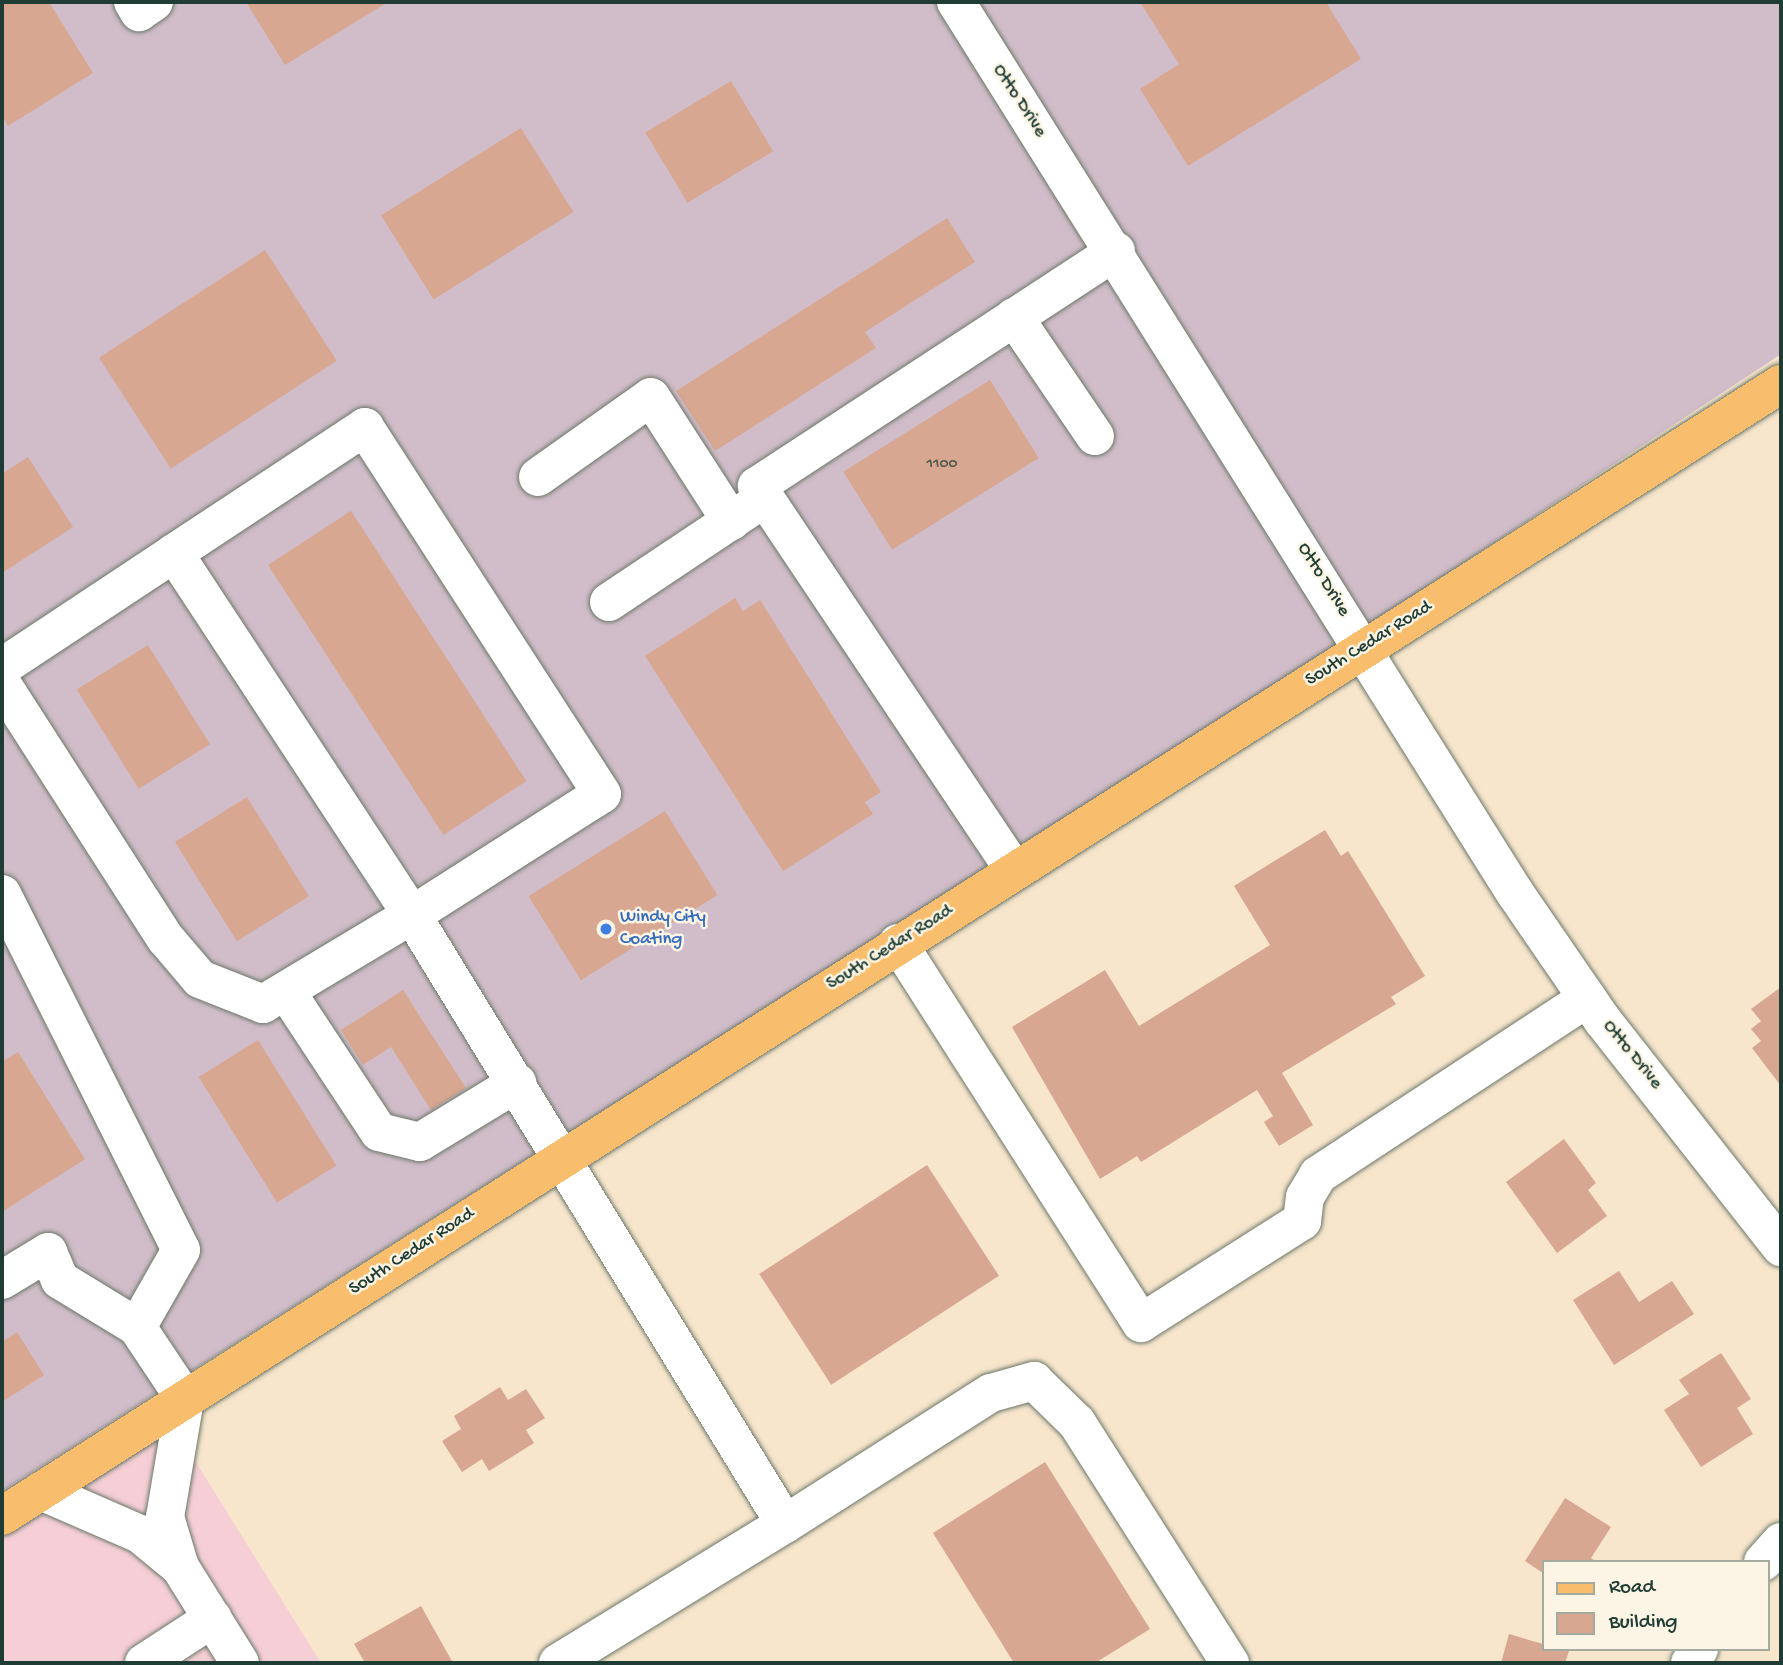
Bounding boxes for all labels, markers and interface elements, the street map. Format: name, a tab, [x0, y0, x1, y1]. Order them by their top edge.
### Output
street label: Otto Drive	[987, 60, 1051, 142]
house number: 1100	[926, 455, 958, 475]
street label: Otto Drive	[1291, 539, 1355, 621]
street label: South Cedar Road	[1302, 596, 1436, 692]
street label: South Cedar Road	[823, 900, 957, 996]
place label: Windy City Coating	[620, 907, 706, 951]
marker: Windy City Coating	[598, 921, 614, 937]
street label: Otto Drive	[1597, 1016, 1667, 1094]
street label: South Cedar Road	[345, 1203, 479, 1301]
legend	[1542, 1560, 1769, 1651]
text: Road	[1609, 1576, 1655, 1601]
text: Building	[1609, 1611, 1678, 1636]

